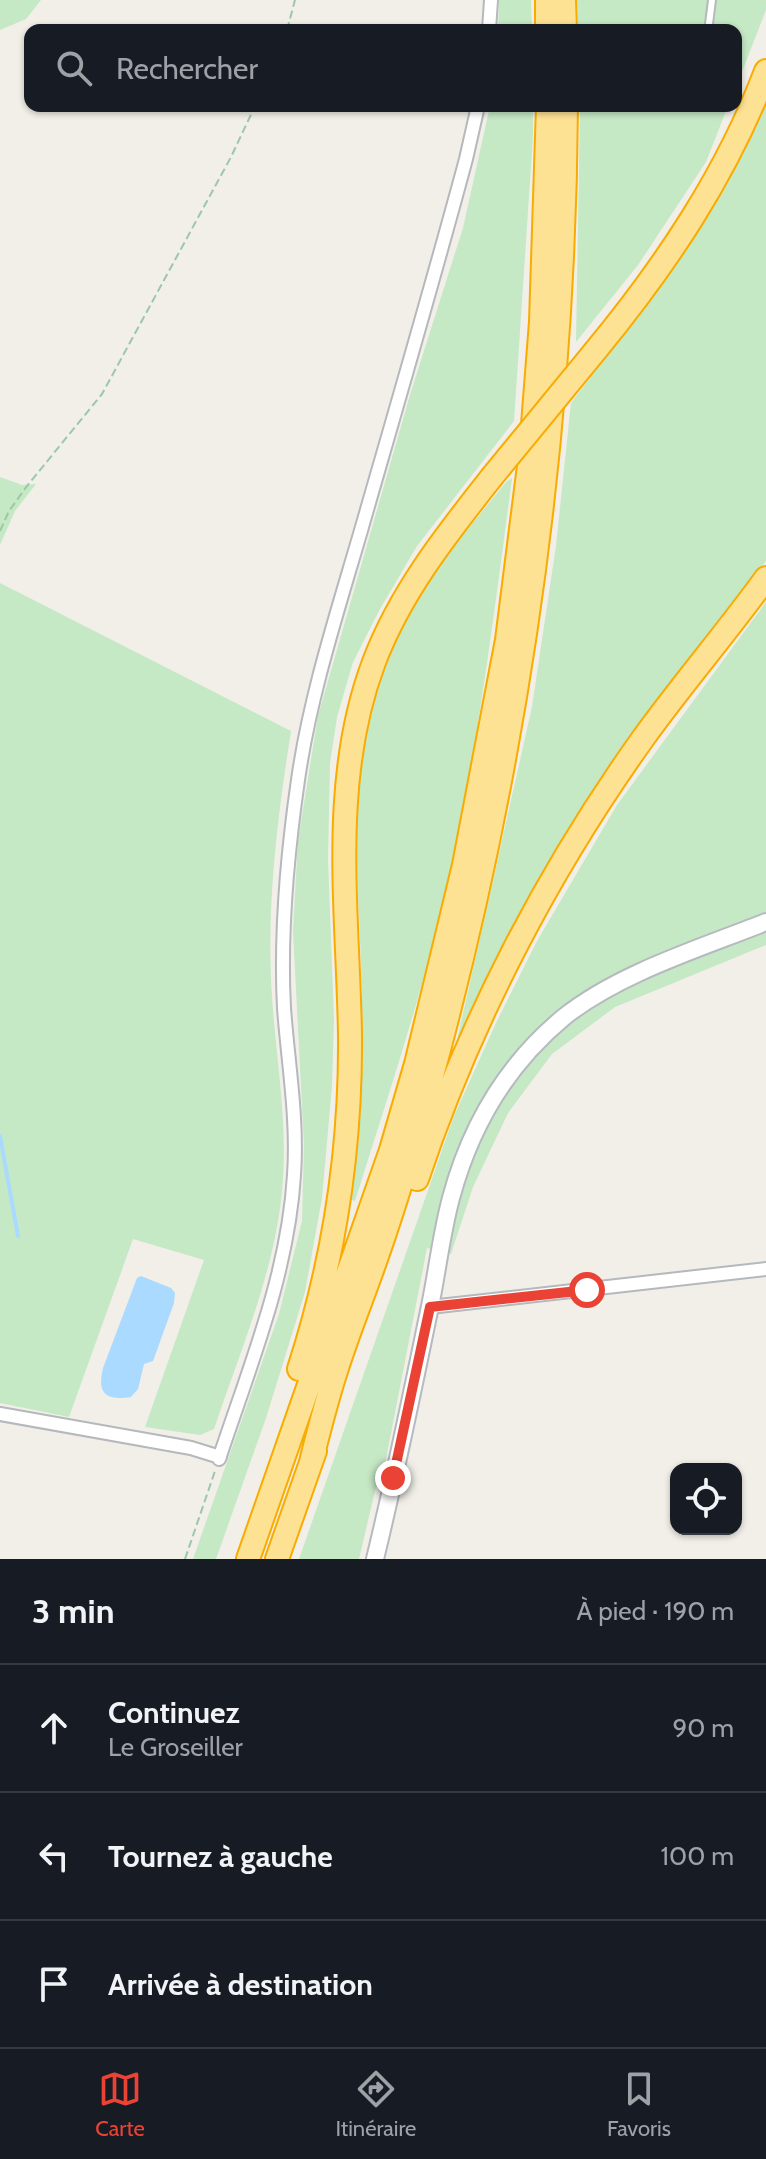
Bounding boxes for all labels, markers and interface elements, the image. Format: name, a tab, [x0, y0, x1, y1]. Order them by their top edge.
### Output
search box	[24, 24, 742, 112]
icon: search	[52, 46, 96, 90]
text: Rechercher	[116, 50, 258, 87]
route start	[569, 1272, 605, 1308]
route end	[375, 1460, 411, 1496]
map controls	[670, 1463, 742, 1535]
button: locate	[670, 1463, 742, 1535]
text: 3 min	[32, 1590, 114, 1632]
text: À pied · 190 m	[576, 1595, 734, 1627]
text: Continuez	[108, 1694, 240, 1731]
icon: ahead	[32, 1706, 76, 1750]
text: 90 m	[672, 1712, 734, 1744]
text: Le Groseiller	[108, 1731, 243, 1763]
icon: left	[32, 1834, 76, 1878]
text: Tournez à gauche	[108, 1838, 333, 1875]
text: 100 m	[661, 1840, 734, 1872]
icon: arrive	[32, 1962, 76, 2006]
text: Arrivée à destination	[108, 1966, 373, 2003]
tab: Carte	[95, 2067, 145, 2142]
tab: Itinéraire	[335, 2067, 416, 2142]
tab: Favoris	[607, 2067, 671, 2142]

